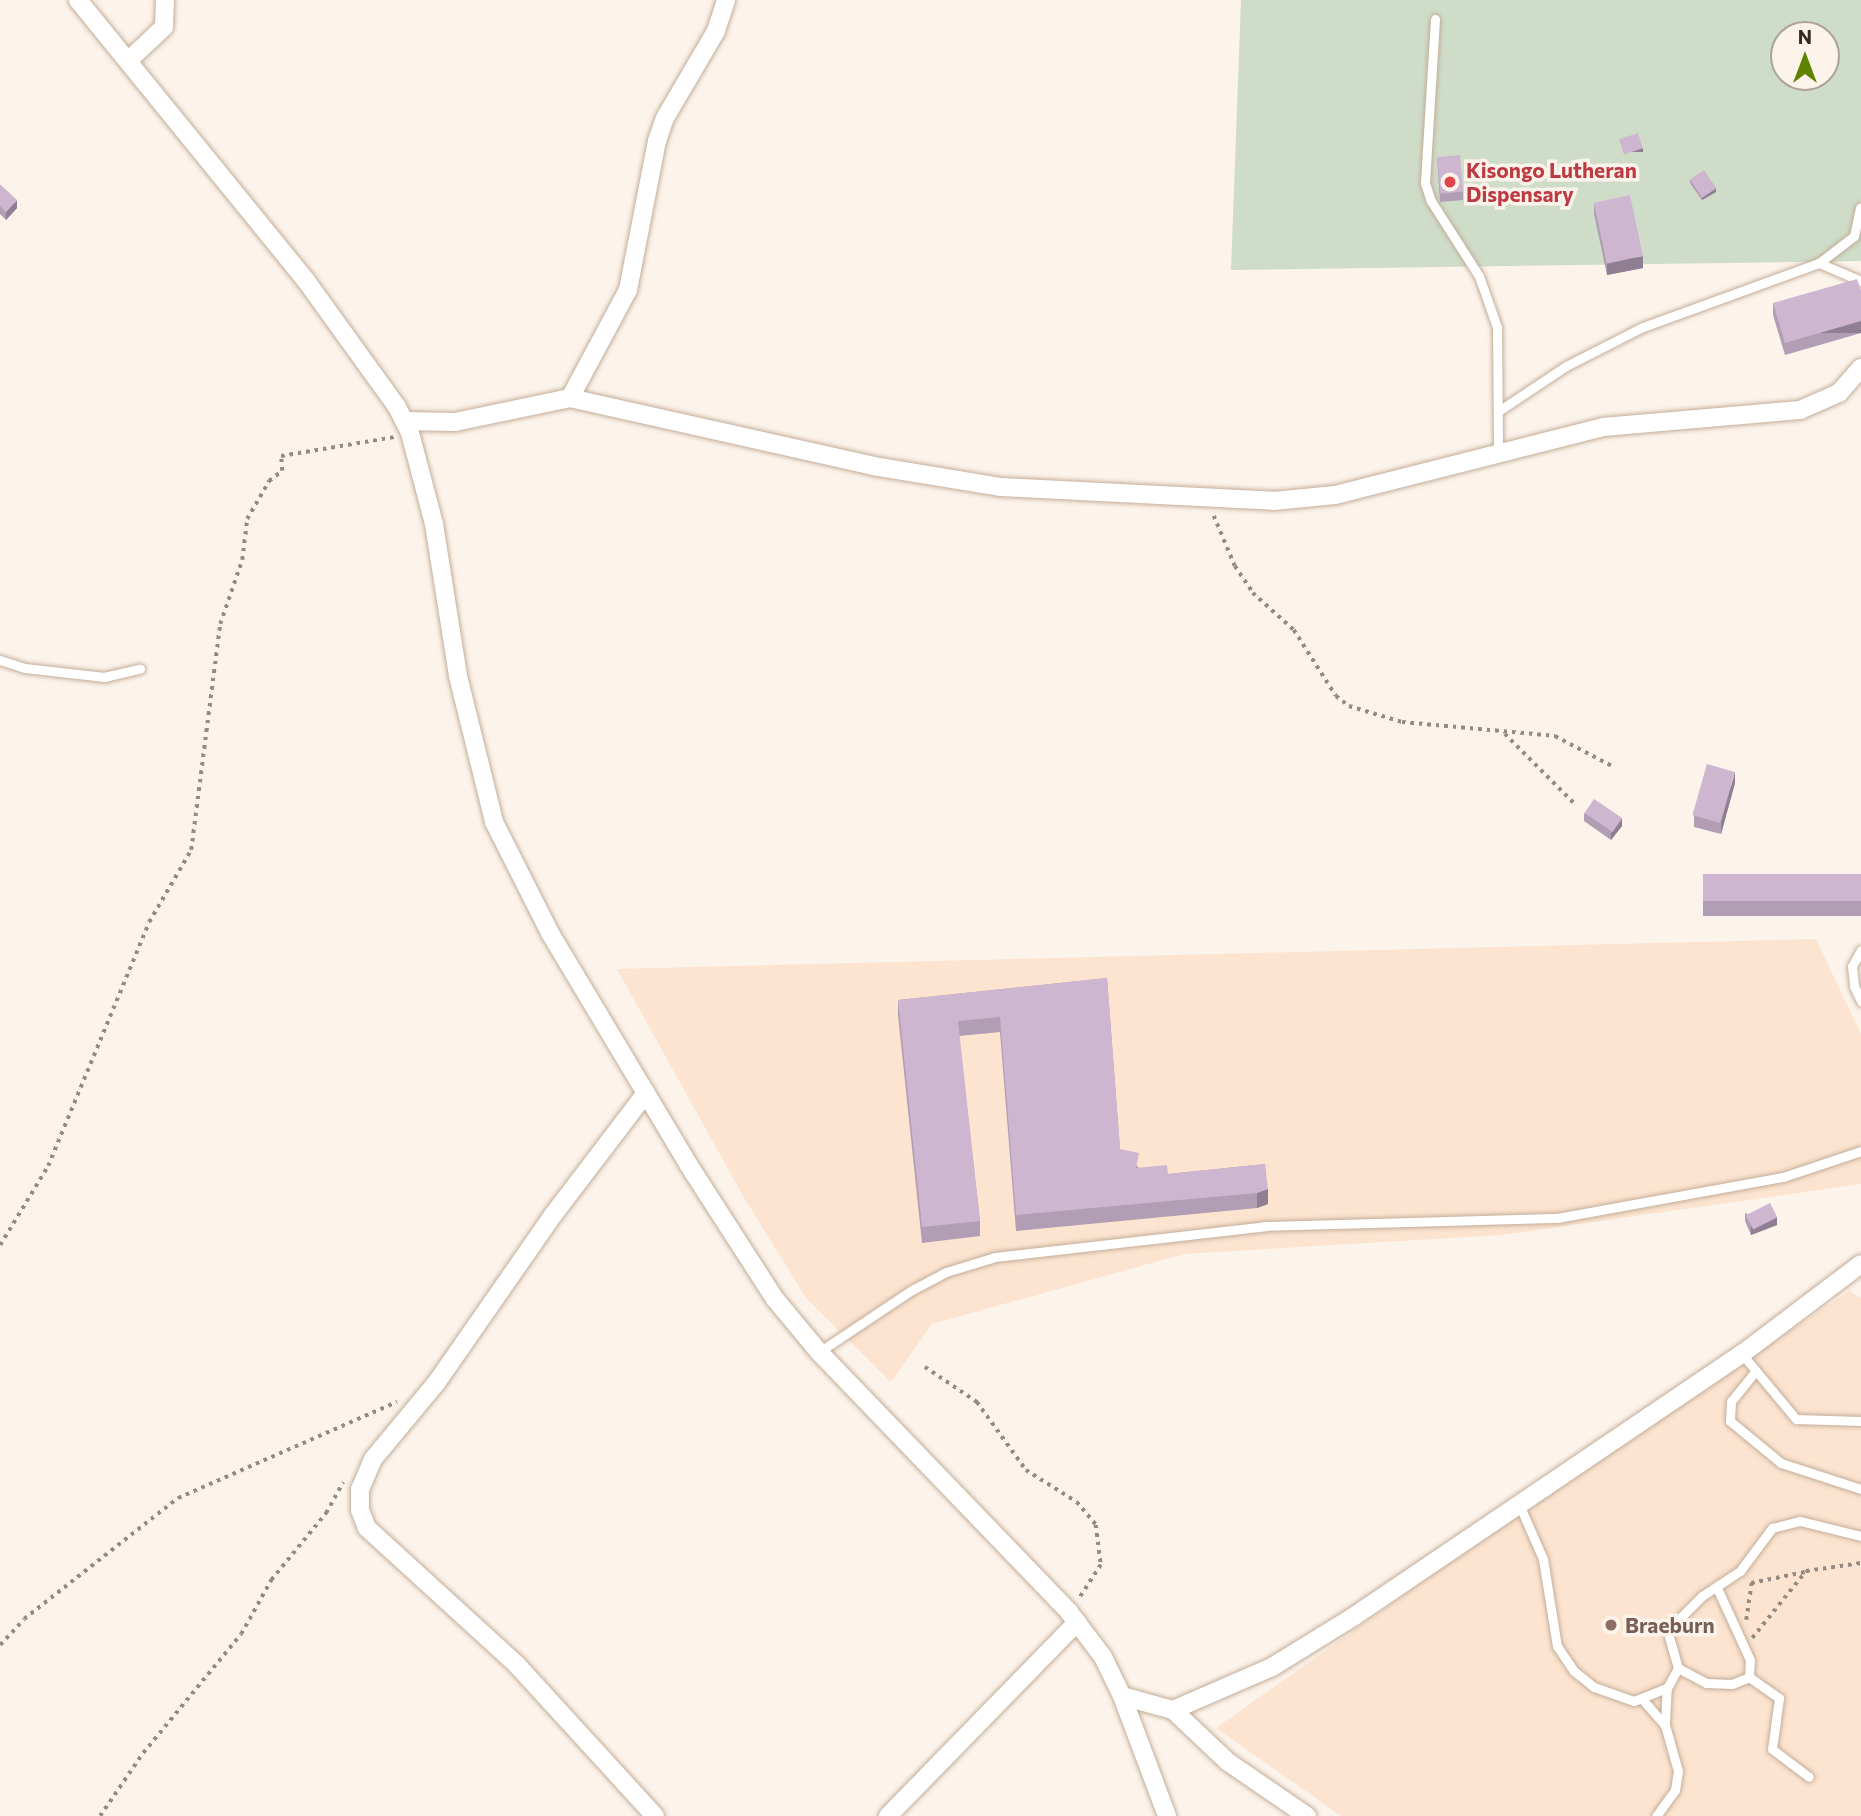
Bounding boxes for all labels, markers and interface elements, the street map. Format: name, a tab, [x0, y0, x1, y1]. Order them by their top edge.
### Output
north arrow	[1770, 21, 1840, 91]
text: N	[1798, 25, 1812, 48]
place label: Kisongo Lutheran Dispensary	[1466, 157, 1637, 207]
marker: Kisongo Lutheran Dispensary	[1440, 172, 1460, 192]
place label: Braeburn	[1625, 1612, 1715, 1638]
marker: Braeburn	[1603, 1617, 1619, 1633]

